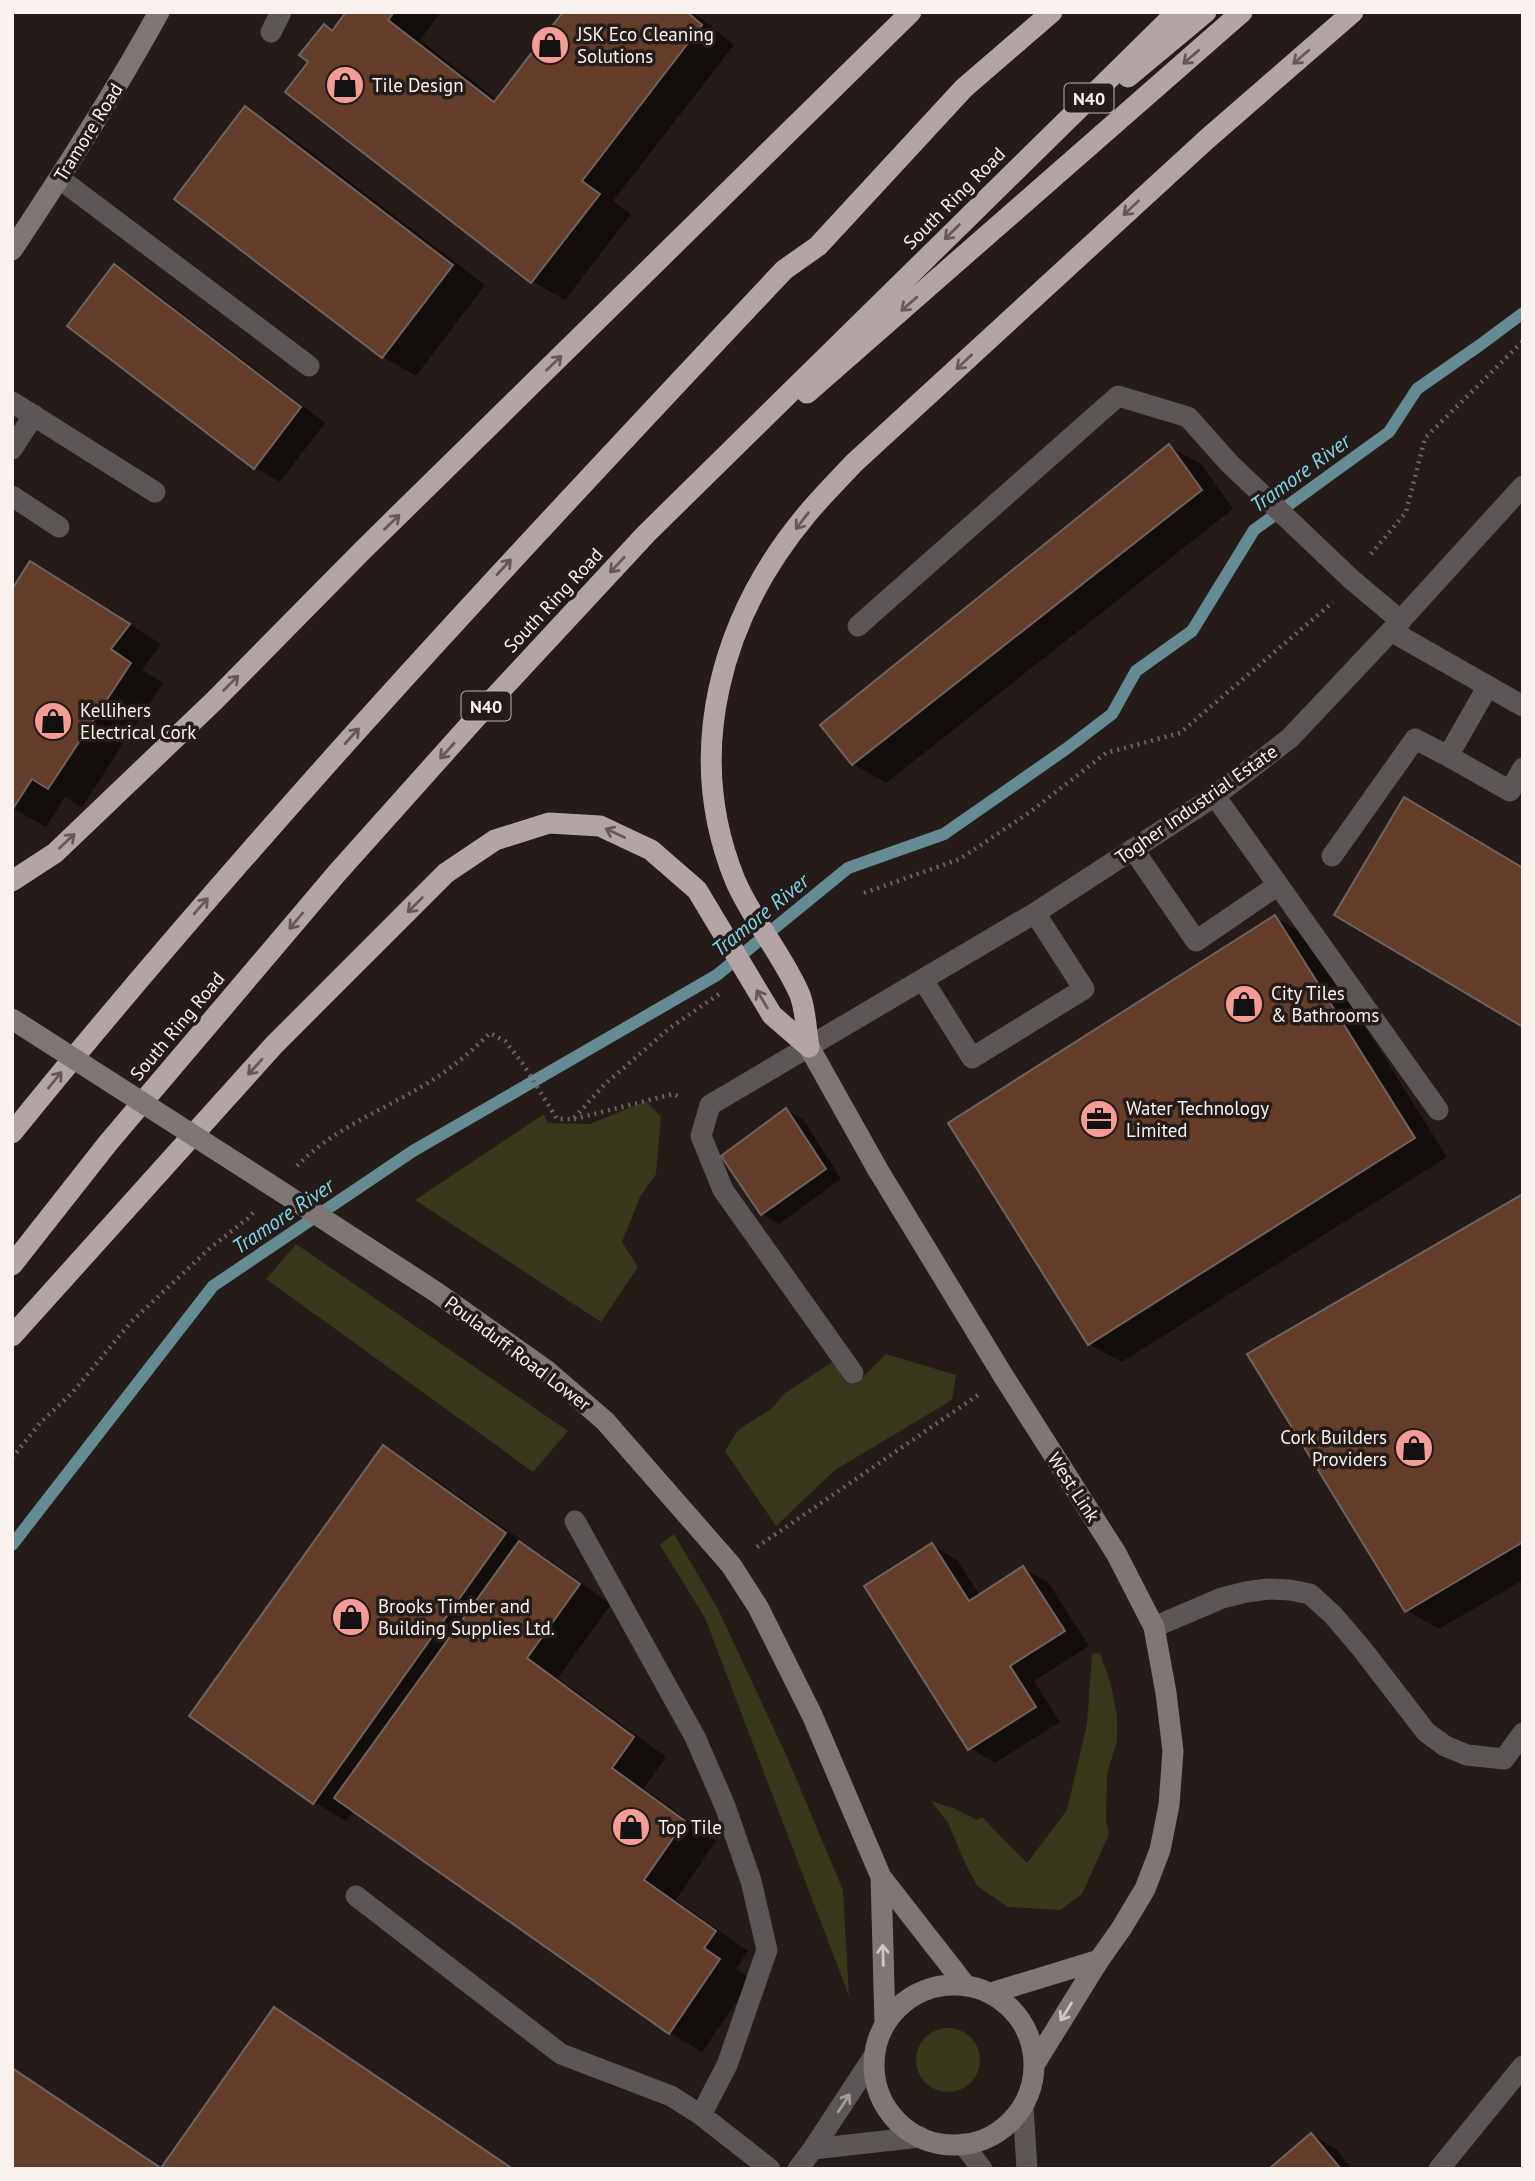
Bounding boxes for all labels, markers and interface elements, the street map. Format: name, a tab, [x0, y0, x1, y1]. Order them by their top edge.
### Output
place label: JSK Eco Cleaning Solutions	[576, 22, 714, 68]
shop icon: JSK Eco Cleaning Solutions	[529, 24, 571, 66]
one-way arrow	[1182, 49, 1200, 65]
one-way arrow	[1292, 49, 1310, 65]
shop icon: Tile Design	[324, 64, 366, 106]
place label: Tile Design	[372, 73, 464, 97]
street label: Tramore Road	[48, 78, 128, 186]
road number: N40	[1064, 84, 1114, 113]
street label: South Ring Road	[898, 142, 1010, 254]
one-way arrow	[1122, 200, 1140, 216]
one-way arrow	[944, 223, 961, 240]
one-way arrow	[900, 296, 918, 312]
one-way arrow	[955, 354, 973, 370]
one-way arrow	[545, 355, 562, 372]
water label: Tramore River	[1245, 426, 1357, 518]
one-way arrow	[794, 512, 809, 530]
one-way arrow	[383, 514, 400, 531]
street label: South Ring Road	[498, 543, 608, 657]
one-way arrow	[609, 556, 625, 574]
one-way arrow	[496, 558, 512, 576]
one-way arrow	[223, 675, 240, 692]
road number: N40	[462, 692, 510, 720]
place label: Kellihers Electrical Cork	[80, 698, 196, 744]
shop icon: Kellihers Electrical Cork	[32, 700, 74, 742]
one-way arrow	[344, 727, 360, 745]
street label: Togher Industrial Estate	[1110, 739, 1282, 869]
one-way arrow	[439, 741, 455, 759]
one-way arrow	[605, 826, 626, 840]
one-way arrow	[58, 833, 76, 849]
water label: Tramore River	[706, 866, 816, 962]
one-way arrow	[406, 896, 423, 913]
one-way arrow	[193, 897, 209, 915]
one-way arrow	[288, 912, 304, 930]
street label: South Ring Road	[125, 967, 229, 1085]
place label: City Tiles & Bathrooms	[1271, 981, 1379, 1027]
shop icon: City Tiles & Bathrooms	[1223, 983, 1265, 1025]
one-way arrow	[755, 989, 769, 1009]
one-way arrow	[247, 1057, 263, 1075]
one-way arrow	[47, 1072, 63, 1090]
place label: Water Technology Limited	[1126, 1096, 1269, 1142]
office icon: Water Technology Limited	[1078, 1098, 1120, 1140]
water label: Tramore River	[227, 1171, 341, 1260]
street label: Pouladuff Road Lower	[440, 1290, 596, 1416]
place label: Cork Builders Providers	[1280, 1425, 1387, 1471]
shop icon: Cork Builders Providers	[1393, 1427, 1435, 1469]
street label: West Link	[1043, 1448, 1105, 1526]
place label: Brooks Timber and Building Supplies Ltd.	[378, 1594, 555, 1640]
shop icon: Brooks Timber and Building Supplies Ltd.	[330, 1596, 372, 1638]
shop icon: Top Tile	[610, 1806, 652, 1848]
place label: Top Tile	[658, 1815, 722, 1839]
one-way arrow	[877, 1944, 890, 1967]
one-way arrow	[1059, 2002, 1073, 2022]
one-way arrow	[836, 2094, 851, 2113]

